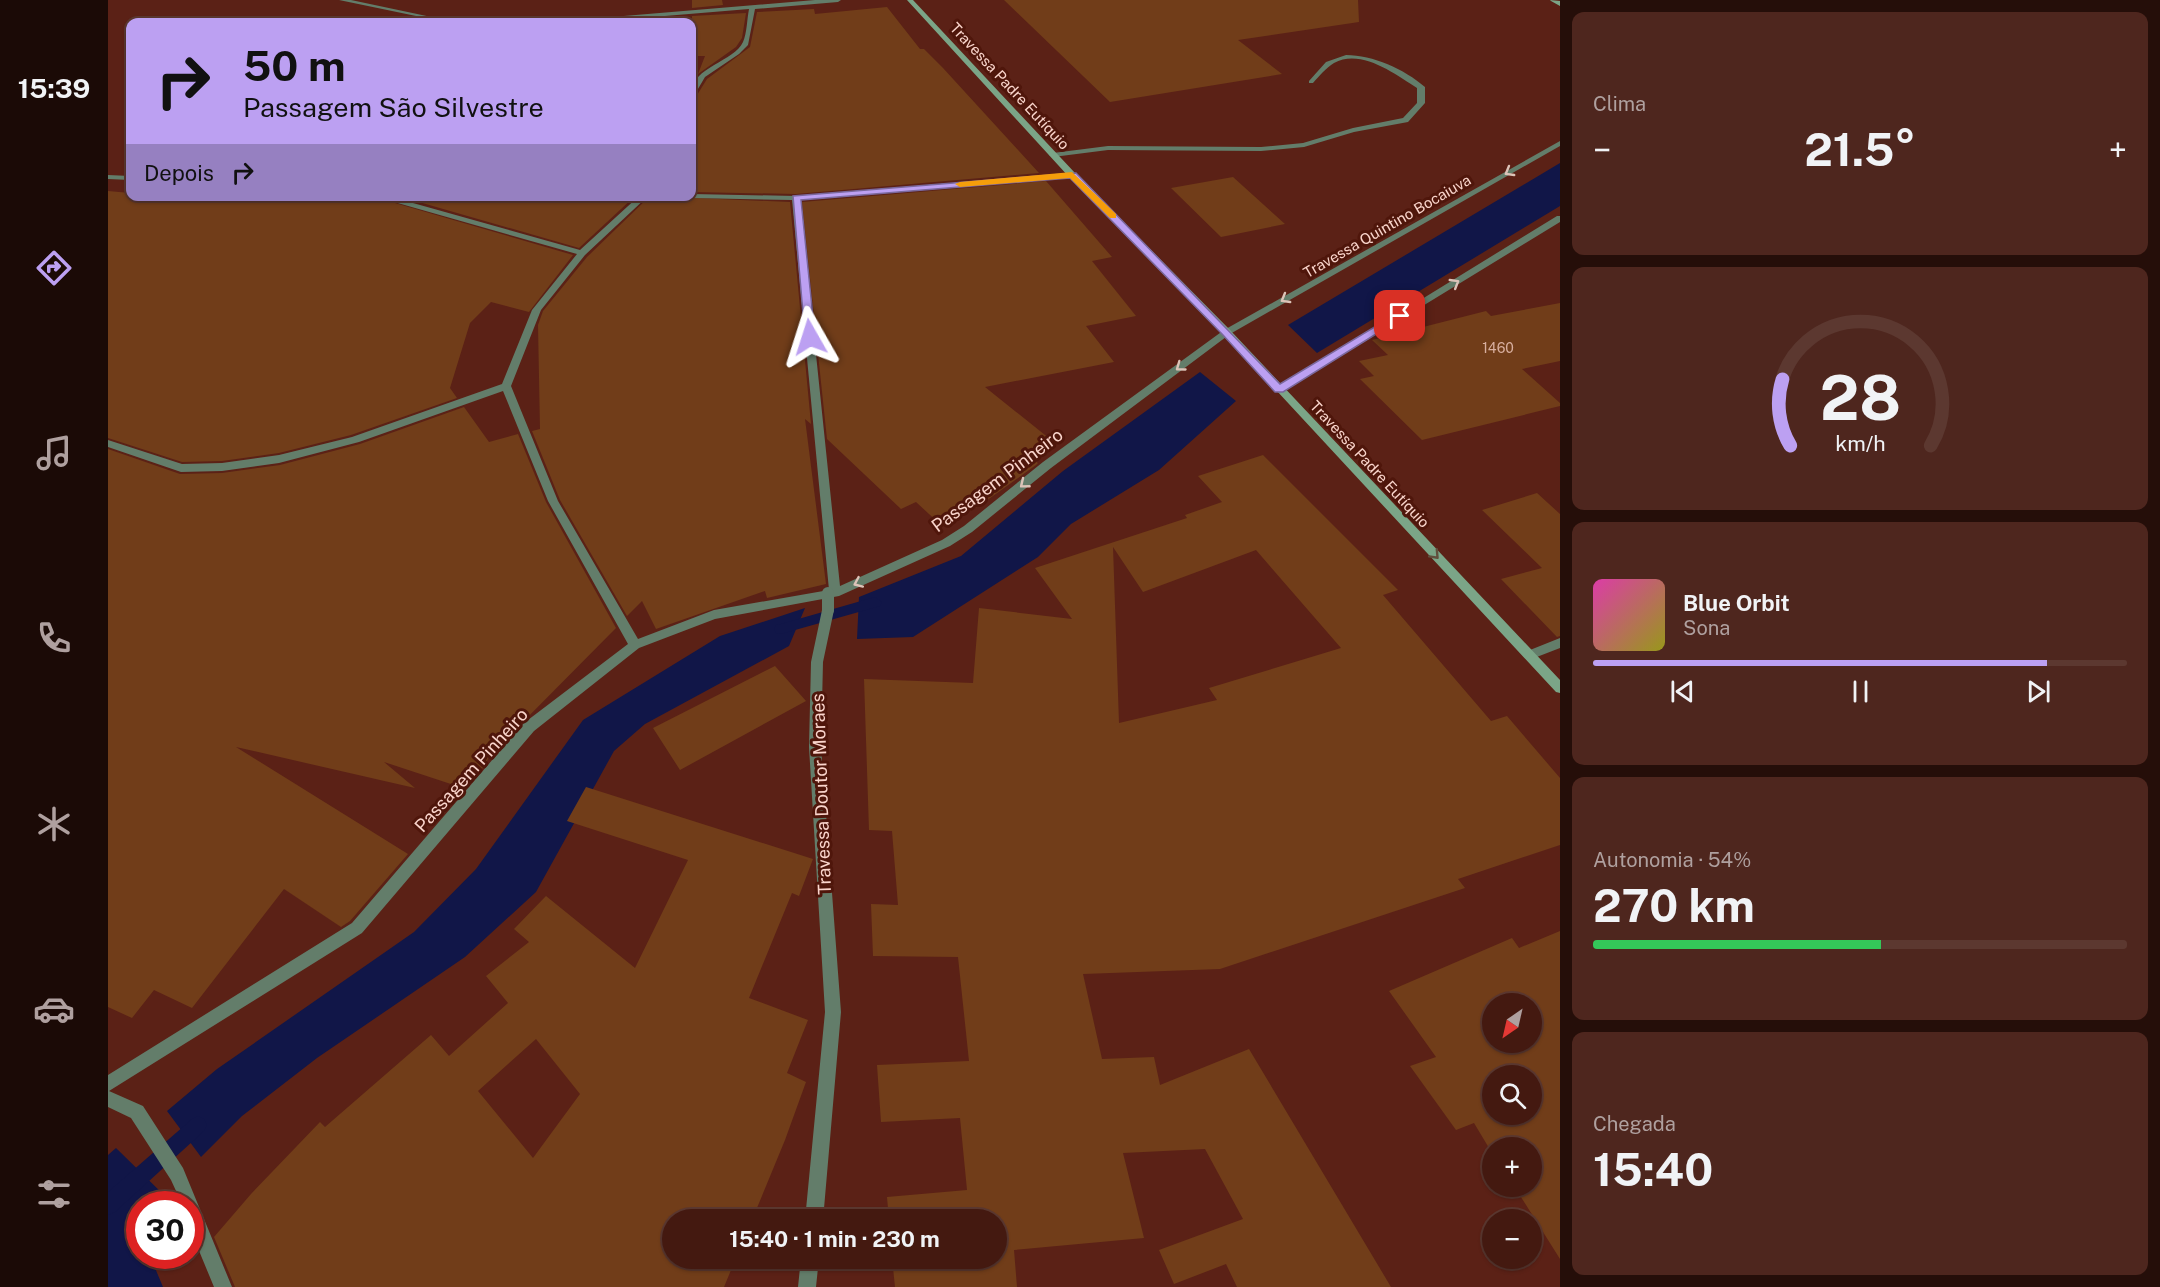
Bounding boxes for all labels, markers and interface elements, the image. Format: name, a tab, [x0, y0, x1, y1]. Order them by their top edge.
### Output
street label: Travessa Padre Eutíquio	[947, 19, 1073, 153]
text: 50 m	[243, 41, 346, 90]
icon: right	[144, 42, 222, 120]
text: 15:39	[18, 72, 90, 104]
text: Passagem São Silvestre	[243, 91, 544, 123]
text: Clima	[1593, 92, 1646, 116]
text: 21.5°	[1804, 123, 1916, 176]
text: −	[1593, 131, 1611, 169]
text: +	[2109, 131, 2127, 169]
icon: right	[226, 156, 259, 189]
text: Depois	[144, 160, 214, 186]
one-way arrow	[1505, 165, 1515, 176]
street label: Travessa Quintino Bocaiuva	[1300, 171, 1474, 281]
icon: directions	[33, 247, 75, 289]
one-way arrow	[1449, 278, 1459, 290]
pin	[1374, 290, 1425, 341]
one-way arrow	[1281, 292, 1291, 304]
icon: arrive	[1383, 299, 1416, 332]
position arrow	[778, 305, 842, 369]
house number: 1460	[1482, 340, 1514, 356]
one-way arrow	[1175, 360, 1186, 371]
text: 28	[1819, 361, 1901, 434]
street label: Travessa Padre Eutíquio	[1307, 397, 1433, 531]
street label: Passagem Pinheiro	[927, 424, 1067, 536]
text: km/h	[1835, 431, 1885, 456]
icon: music	[33, 432, 75, 474]
one-way arrow	[1019, 476, 1030, 487]
one-way arrow	[1428, 549, 1439, 559]
one-way arrow	[853, 575, 864, 587]
text: Blue Orbit	[1683, 590, 1790, 616]
text: Sona	[1683, 616, 1730, 640]
icon: phone	[33, 617, 75, 659]
icon: previous	[1666, 675, 1699, 708]
icon: pause	[1844, 675, 1877, 708]
icon: next	[2022, 675, 2055, 708]
street label: Travessa Doutor Moraes	[807, 693, 835, 895]
street label: Passagem Pinheiro	[410, 704, 532, 836]
icon: climate	[33, 803, 75, 845]
text: Autonomia · 54%	[1593, 848, 1751, 872]
text: 270 km	[1593, 879, 1755, 932]
icon: car	[33, 988, 75, 1030]
north arrow	[1482, 993, 1542, 1053]
map controls	[1482, 993, 1542, 1269]
button: search	[1482, 1065, 1542, 1125]
text: Chegada	[1593, 1112, 1676, 1136]
button: +	[1482, 1137, 1542, 1197]
text: 15:40	[1593, 1143, 1713, 1196]
icon: filters	[33, 1173, 75, 1215]
speed limit sign: 30	[126, 1191, 204, 1269]
button: −	[1482, 1209, 1542, 1269]
text: 15:40 · 1 min · 230 m	[729, 1226, 940, 1252]

